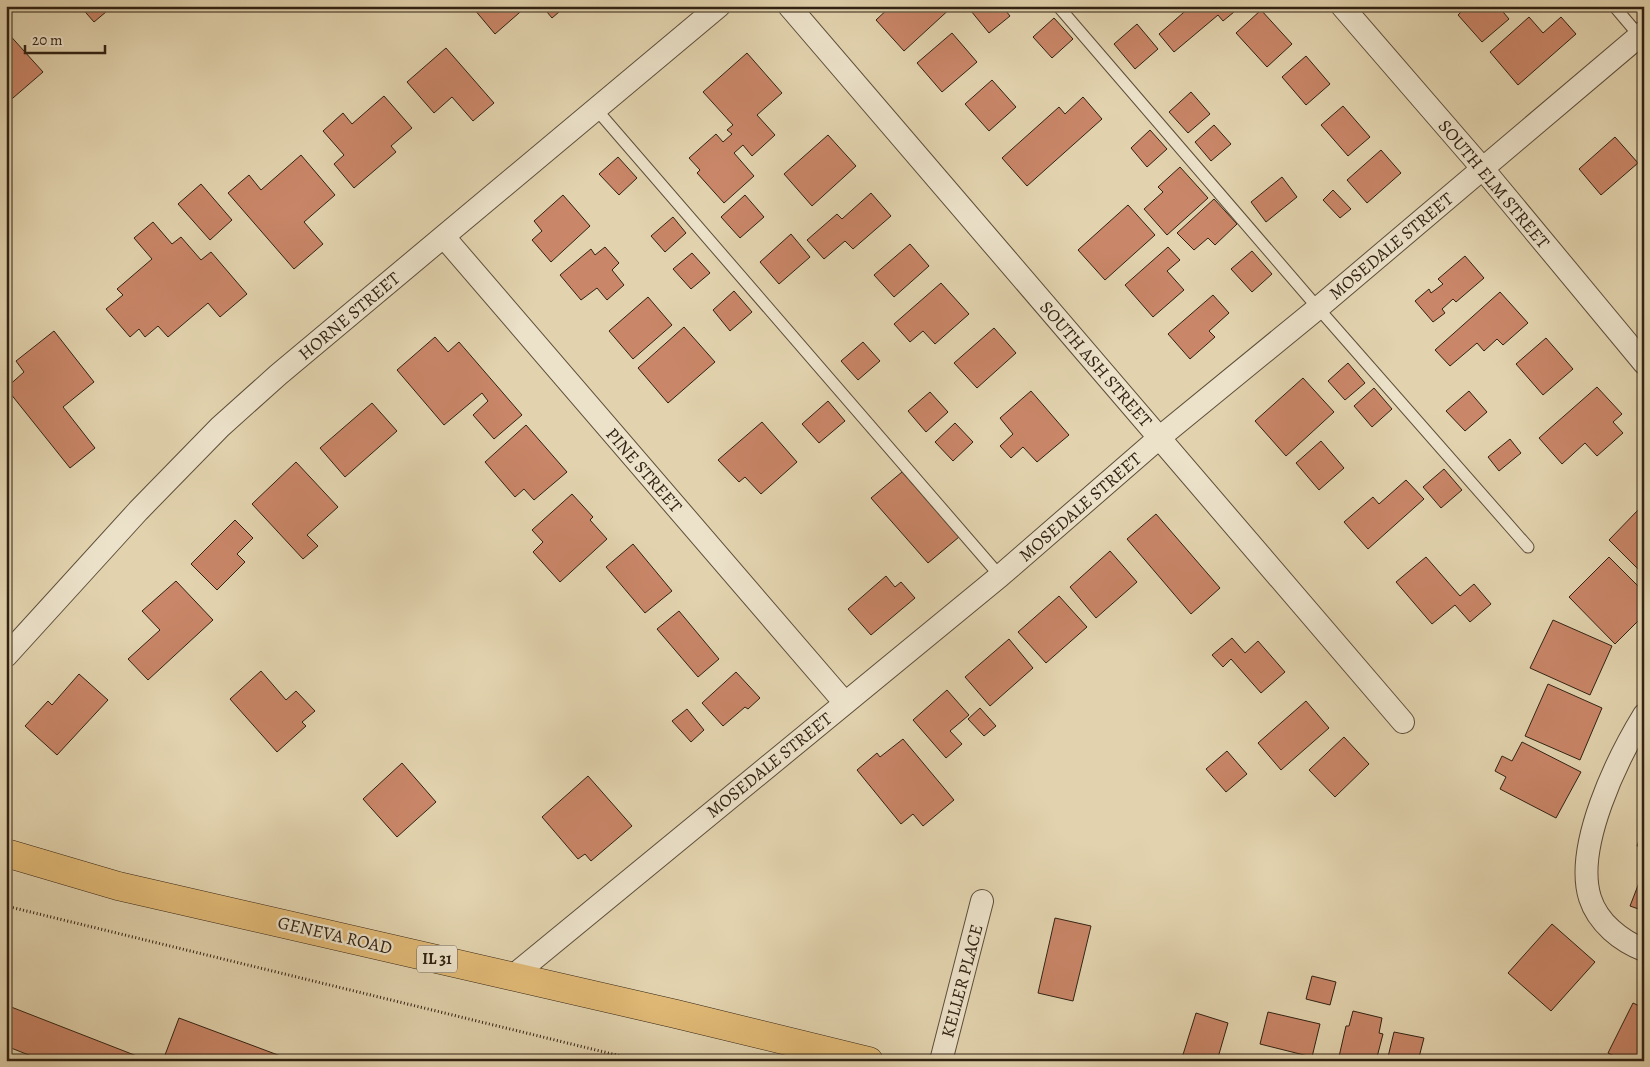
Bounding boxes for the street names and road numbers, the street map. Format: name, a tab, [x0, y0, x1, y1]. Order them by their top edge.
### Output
street label: SOUTH ELM STREET	[1433, 115, 1555, 254]
street label: MOSEDALE STREET	[1324, 187, 1458, 305]
street label: HORNE STREET	[293, 266, 405, 366]
street label: SOUTH ASH STREET	[1034, 296, 1158, 432]
street label: PINE STREET	[600, 422, 688, 518]
street label: MOSEDALE STREET	[1014, 447, 1147, 567]
street label: MOSEDALE STREET	[701, 707, 837, 823]
street label: GENEVA ROAD	[275, 910, 395, 960]
street label: KELLER PLACE	[935, 922, 989, 1040]
road number: IL 31	[417, 946, 457, 972]

